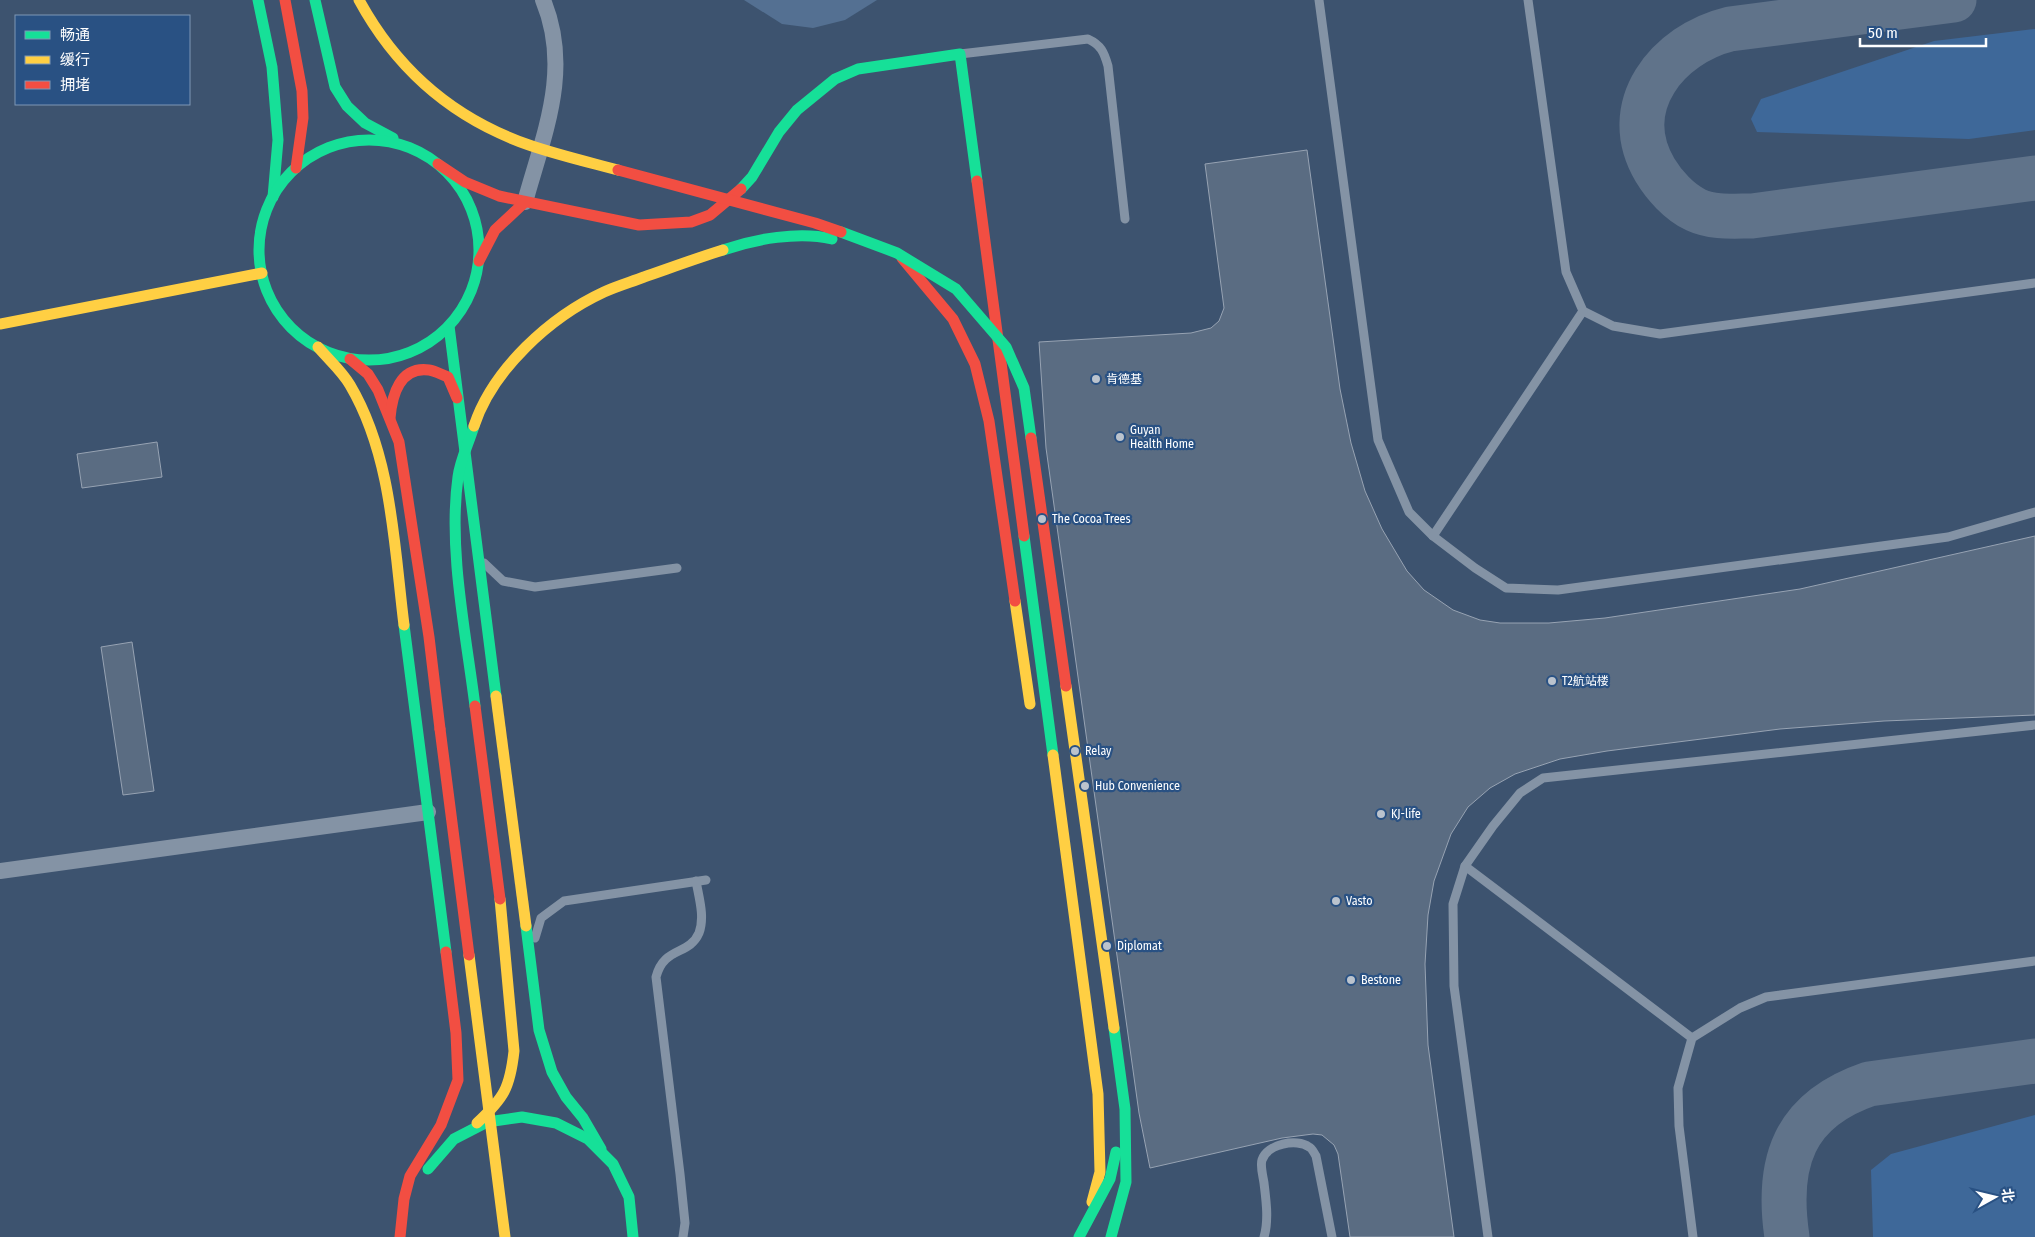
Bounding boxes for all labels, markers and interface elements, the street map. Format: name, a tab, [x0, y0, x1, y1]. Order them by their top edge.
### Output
legend	[15, 15, 190, 105]
scale bar	[1860, 15, 1986, 47]
text: 50 m	[1868, 24, 1898, 42]
text: 畅通	[60, 26, 90, 44]
text: 缓行	[60, 51, 90, 69]
text: 拥堵	[60, 76, 90, 94]
place label: 肯德基	[1106, 372, 1142, 386]
marker: 肯德基	[1090, 373, 1102, 385]
place label: Guyan Health Home	[1130, 423, 1194, 451]
marker: Guyan Health Home	[1114, 431, 1126, 443]
place label: The Cocoa Trees	[1052, 512, 1131, 526]
marker: The Cocoa Trees	[1036, 513, 1048, 525]
place label: T2航站楼	[1562, 674, 1609, 688]
marker: T2航站楼	[1546, 675, 1558, 687]
place label: Relay	[1085, 744, 1112, 758]
marker: Relay	[1069, 745, 1081, 757]
place label: Hub Convenience	[1095, 779, 1180, 793]
marker: Hub Convenience	[1079, 780, 1091, 792]
place label: KJ-life	[1391, 807, 1421, 821]
marker: KJ-life	[1375, 808, 1387, 820]
place label: Vasto	[1346, 894, 1373, 908]
marker: Vasto	[1330, 895, 1342, 907]
place label: Diplomat	[1117, 939, 1162, 953]
marker: Diplomat	[1101, 940, 1113, 952]
place label: Bestone	[1361, 973, 1401, 987]
marker: Bestone	[1345, 974, 1357, 986]
north arrow	[1970, 1172, 2020, 1222]
text: 北	[1998, 1187, 2017, 1203]

